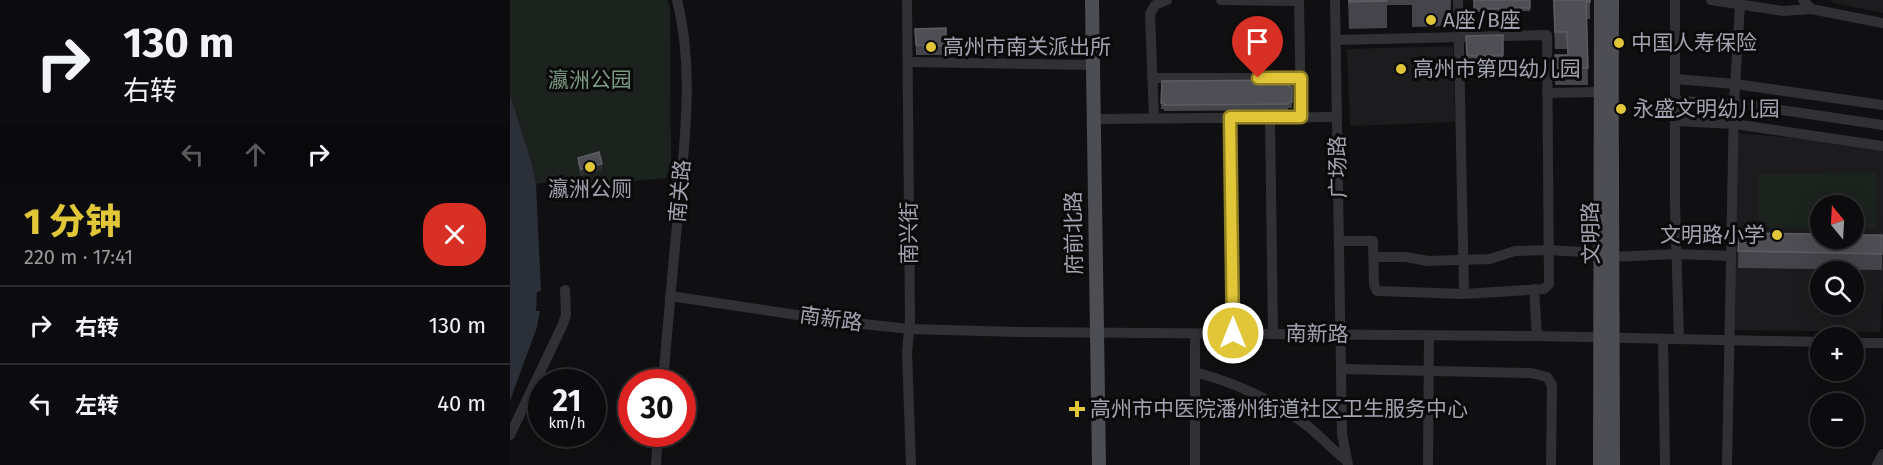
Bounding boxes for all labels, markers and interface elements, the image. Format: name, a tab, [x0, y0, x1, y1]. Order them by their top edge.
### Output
place label: A座/B座	[1443, 7, 1521, 33]
marker: A座/B座	[1424, 13, 1438, 27]
pin	[1232, 16, 1283, 78]
text: 130 m	[123, 18, 234, 68]
icon: right	[24, 24, 102, 102]
icon: arrive	[1241, 25, 1274, 58]
place label: 中国人寿保险	[1631, 30, 1757, 56]
place label: 高州市南关派出所	[943, 34, 1111, 60]
marker: 中国人寿保险	[1612, 36, 1626, 50]
marker: 高州市南关派出所	[924, 40, 938, 54]
place label: 高州市第四幼儿园	[1413, 56, 1581, 82]
marker: 高州市第四幼儿园	[1394, 62, 1408, 76]
park label: 瀛洲公园	[548, 67, 632, 93]
text: 右转	[123, 75, 177, 107]
place label: 永盛文明幼儿园	[1633, 96, 1780, 122]
marker: 永盛文明幼儿园	[1614, 102, 1628, 116]
street label: 广场路	[1324, 135, 1352, 199]
icon: left	[176, 138, 209, 171]
icon: ahead	[239, 138, 272, 171]
icon: right	[302, 138, 335, 171]
street label: 南关路	[664, 158, 696, 224]
marker: 瀛洲公厕	[583, 160, 597, 174]
place label: 瀛洲公厕	[548, 176, 632, 202]
street label: 府前北路	[1060, 191, 1088, 275]
north arrow	[1810, 195, 1864, 249]
map controls	[1810, 195, 1864, 447]
text: 1 分钟	[24, 200, 121, 244]
street label: 文明路	[1577, 201, 1605, 265]
street label: 南兴街	[896, 202, 922, 265]
button: close	[423, 203, 486, 266]
place label: 文明路小学	[1660, 222, 1765, 248]
marker: 文明路小学	[1770, 228, 1784, 242]
text: 220 m · 17:41	[24, 245, 133, 269]
button: search	[1810, 261, 1864, 315]
position arrow	[1201, 301, 1265, 365]
street label: 南新路	[798, 302, 864, 336]
icon: right	[24, 309, 57, 342]
text: 130 m	[429, 312, 486, 339]
text: 右转	[75, 314, 119, 341]
street label: 南新路	[1285, 320, 1349, 348]
button: +	[1810, 327, 1864, 381]
speed limit sign: 30	[618, 369, 696, 447]
text: 21	[553, 383, 581, 419]
icon: left	[24, 387, 57, 420]
text: 40 m	[437, 390, 486, 417]
text: 左转	[75, 392, 119, 419]
button: −	[1810, 393, 1864, 447]
place label: 高州市中医院潘州街道社区卫生服务中心	[1090, 396, 1468, 422]
marker: 高州市中医院潘州街道社区卫生服务中心	[1068, 400, 1086, 418]
text: km/h	[548, 414, 586, 432]

